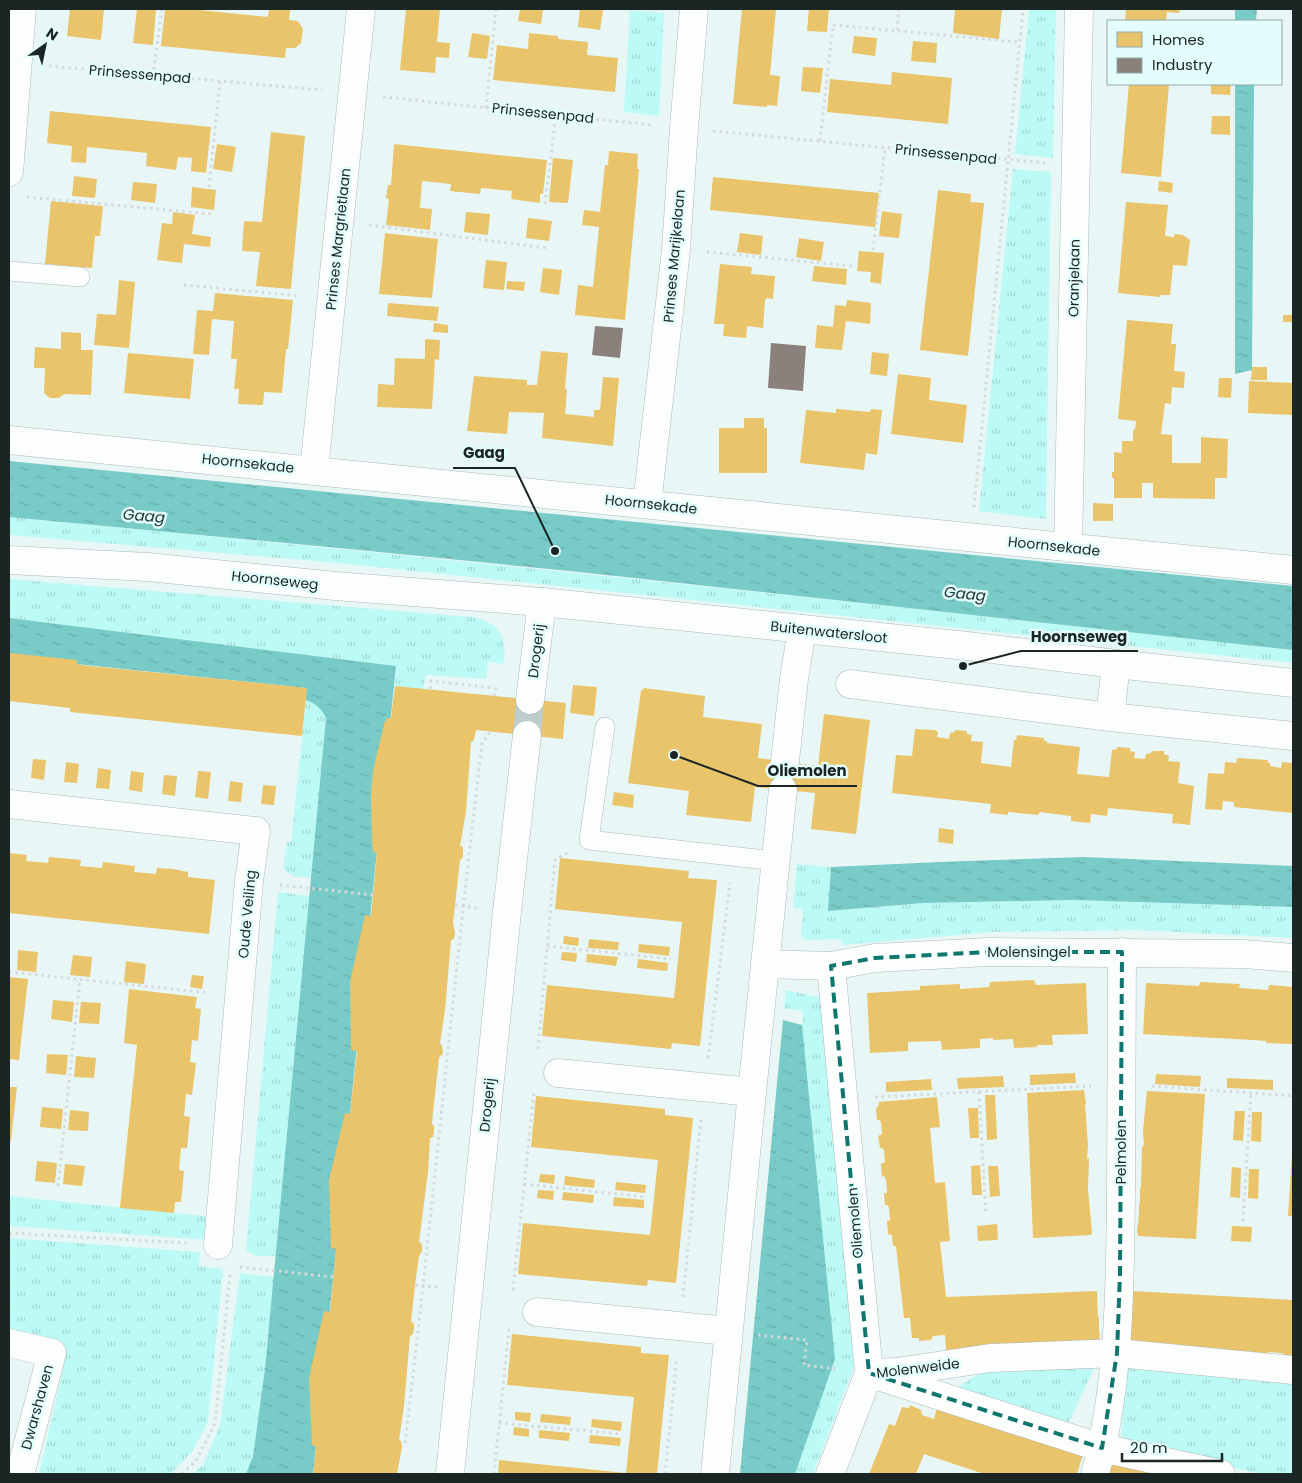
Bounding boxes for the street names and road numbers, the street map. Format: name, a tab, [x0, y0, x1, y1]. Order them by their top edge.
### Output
street label: Prinsessenpad	[88, 60, 192, 88]
street label: Prinsessenpad	[491, 98, 595, 128]
street label: Prinsessenpad	[894, 139, 998, 169]
street label: Prinses Margrietlaan	[321, 167, 355, 311]
street label: Prinses Marijkelaan	[658, 189, 690, 323]
street label: Oranjelaan	[1063, 239, 1085, 317]
street label: Hoornsekade	[201, 448, 295, 478]
street label: Hoornsekade	[604, 489, 698, 519]
street label: Hoornsekade	[1007, 531, 1101, 561]
street label: Hoornseweg	[230, 565, 320, 595]
street label: Buitenwatersloot	[770, 616, 888, 648]
street label: Drogerij	[523, 623, 549, 679]
street label: Oude Veiling	[233, 869, 261, 959]
street label: Molensingel	[987, 942, 1071, 962]
street label: Drogerij	[474, 1077, 500, 1133]
street label: Pelmolen	[1111, 1120, 1131, 1184]
street label: Oliemolen	[842, 1187, 868, 1259]
street label: Molenweide	[875, 1353, 961, 1383]
street label: Dwarshaven	[16, 1362, 58, 1452]

